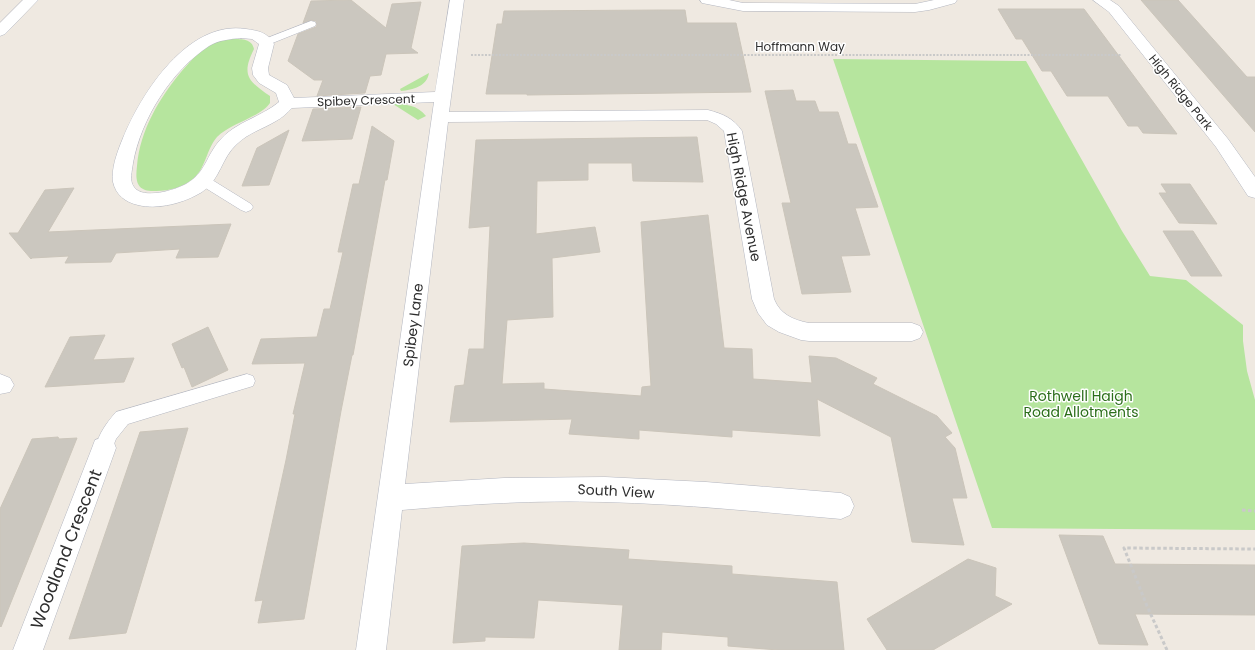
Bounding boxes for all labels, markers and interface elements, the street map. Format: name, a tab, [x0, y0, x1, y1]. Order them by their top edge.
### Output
street label: Hoffmann Way	[755, 38, 845, 55]
street label: High Ridge Park	[1145, 50, 1217, 134]
street label: Spibey Crescent	[317, 90, 415, 110]
street label: High Ridge Avenue	[722, 131, 766, 264]
street label: Spibey Lane	[398, 282, 428, 368]
park label: Rothwell Haigh Road Allotments	[1024, 386, 1138, 422]
street label: Woodland Crescent	[24, 466, 108, 632]
street label: South View	[577, 479, 655, 503]

